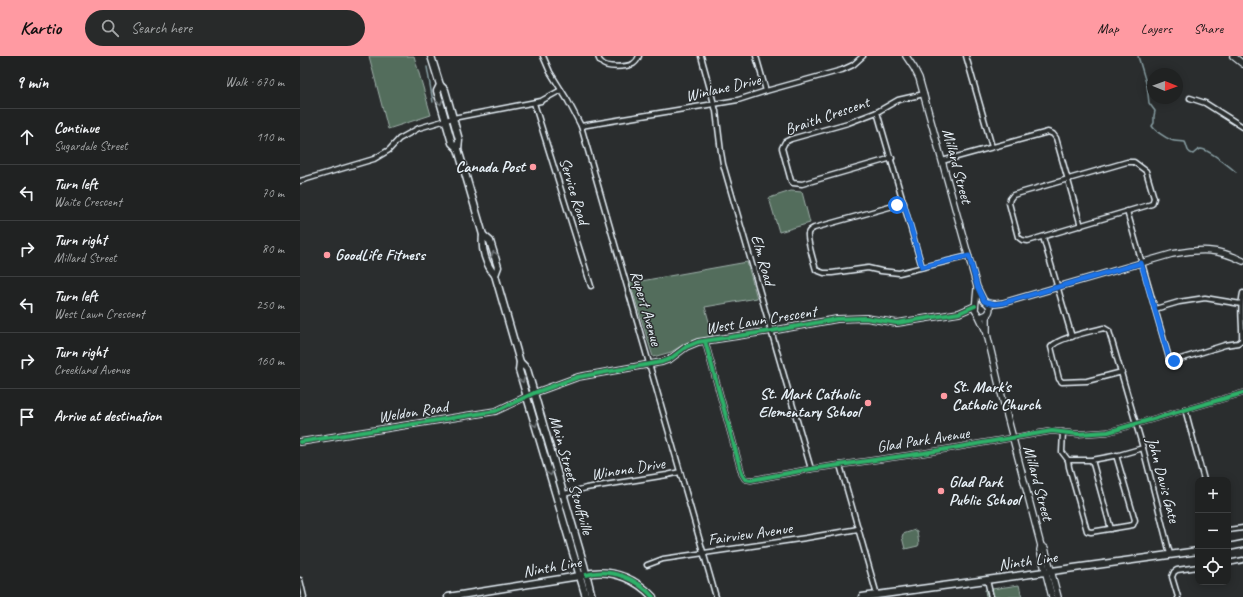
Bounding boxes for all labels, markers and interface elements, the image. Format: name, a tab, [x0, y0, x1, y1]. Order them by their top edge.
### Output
search box	[85, 10, 365, 46]
text: Kartio	[20, 16, 61, 40]
icon: search	[99, 17, 121, 39]
text: Search here	[131, 19, 192, 38]
text: Map	[1097, 20, 1119, 37]
text: Layers	[1141, 20, 1172, 37]
text: Share	[1194, 20, 1223, 37]
north arrow	[1147, 68, 1183, 104]
street label: Winlane Drive	[684, 69, 764, 106]
text: 9 min	[16, 72, 48, 93]
text: Walk · 670 m	[225, 74, 284, 90]
street label: Braith Crescent	[782, 92, 873, 140]
one-way arrow	[435, 99, 444, 106]
text: Continue	[54, 119, 99, 138]
icon: ahead	[16, 126, 38, 148]
street label: Millard Street	[937, 126, 977, 207]
text: 110 m	[256, 129, 284, 145]
text: Sugardale Street	[54, 138, 127, 154]
street label: Service Road	[554, 155, 594, 229]
place label: Canada Post	[456, 157, 527, 177]
marker: Canada Post	[528, 162, 538, 172]
text: Turn left	[54, 175, 97, 194]
icon: left	[16, 182, 38, 204]
text: 70 m	[262, 185, 284, 201]
text: Waite Crescent	[54, 194, 122, 210]
route start	[888, 196, 906, 214]
text: Turn right	[54, 231, 107, 250]
street label: Elm Road	[746, 232, 780, 290]
icon: right	[16, 238, 38, 260]
text: 80 m	[262, 241, 284, 257]
place label: GoodLife Fitness	[335, 245, 426, 265]
text: Millard Street	[54, 250, 117, 266]
marker: GoodLife Fitness	[322, 250, 332, 260]
one-way arrow	[490, 251, 499, 258]
street label: Rupert Avenue	[626, 268, 667, 349]
text: Turn left	[54, 287, 97, 306]
icon: left	[16, 294, 38, 316]
text: 250 m	[256, 297, 284, 313]
street label: West Lawn Crescent	[704, 301, 820, 339]
text: West Lawn Crescent	[54, 306, 145, 322]
text: Turn right	[54, 343, 107, 362]
icon: right	[16, 350, 38, 372]
route end	[1165, 352, 1183, 370]
text: 160 m	[256, 353, 284, 369]
text: Creekland Avenue	[54, 362, 130, 378]
one-way arrow	[517, 376, 526, 383]
place label: St. Mark's Catholic Church	[952, 377, 1041, 415]
place label: St. Mark Catholic Elementary School	[758, 384, 863, 422]
marker: St. Mark's Catholic Church	[939, 391, 949, 401]
street label: Weldon Road	[377, 396, 452, 427]
marker: St. Mark Catholic Elementary School	[863, 398, 873, 408]
icon: arrive	[16, 406, 38, 428]
text: Arrive at destination	[54, 407, 161, 426]
street label: Main Street Stouffville	[545, 413, 598, 538]
one-way arrow	[530, 420, 539, 427]
street label: Glad Park Avenue	[875, 423, 972, 457]
street label: John Davis Gate	[1142, 434, 1184, 527]
street label: Millard Street	[1018, 443, 1058, 524]
street label: Winona Drive	[590, 453, 668, 485]
one-way arrow	[545, 469, 554, 476]
place label: Glad Park Public School	[949, 472, 1023, 510]
map controls	[1195, 477, 1231, 585]
button: +	[1195, 477, 1231, 513]
marker: Glad Park Public School	[936, 486, 946, 496]
button: −	[1195, 513, 1231, 549]
street label: Fairview Avenue	[707, 518, 795, 550]
street label: Ninth Line	[998, 547, 1060, 575]
button: locate	[1195, 549, 1231, 585]
street label: Ninth Line	[521, 552, 584, 582]

